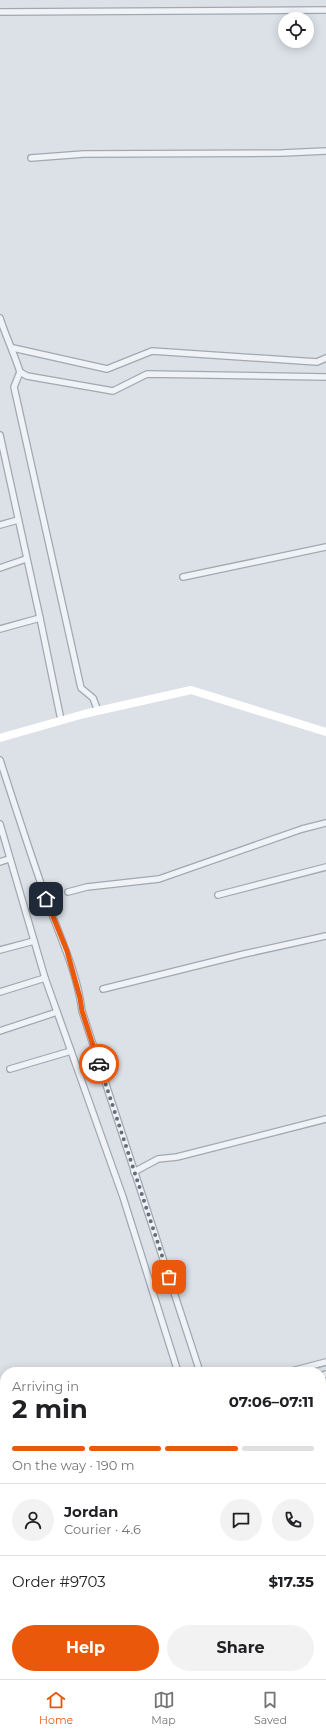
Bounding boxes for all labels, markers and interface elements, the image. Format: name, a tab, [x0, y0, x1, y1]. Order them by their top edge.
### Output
map controls	[278, 12, 314, 48]
button: locate	[278, 12, 314, 48]
pin	[29, 882, 63, 916]
icon: home	[35, 888, 57, 910]
courier	[79, 1044, 119, 1084]
icon: car	[88, 1053, 110, 1075]
pin	[152, 1260, 186, 1294]
icon: bag	[158, 1266, 180, 1288]
text: Arriving in	[12, 1378, 79, 1394]
text: 07:06–07:11	[229, 1392, 314, 1411]
text: 2 min	[12, 1393, 88, 1425]
text: On the way · 190 m	[12, 1457, 135, 1473]
button: person	[12, 1499, 54, 1541]
button: chat	[220, 1499, 262, 1541]
button: phone	[272, 1499, 314, 1541]
text: Jordan	[64, 1502, 118, 1521]
text: Courier · 4.6	[64, 1521, 141, 1537]
text: Order #9703	[12, 1572, 106, 1591]
text: $17.35	[268, 1572, 314, 1591]
button: Help	[12, 1625, 159, 1671]
button: Share	[167, 1625, 314, 1671]
tab: Home	[39, 1689, 73, 1727]
tab: Map	[151, 1689, 176, 1727]
tab: Saved	[254, 1689, 287, 1727]

